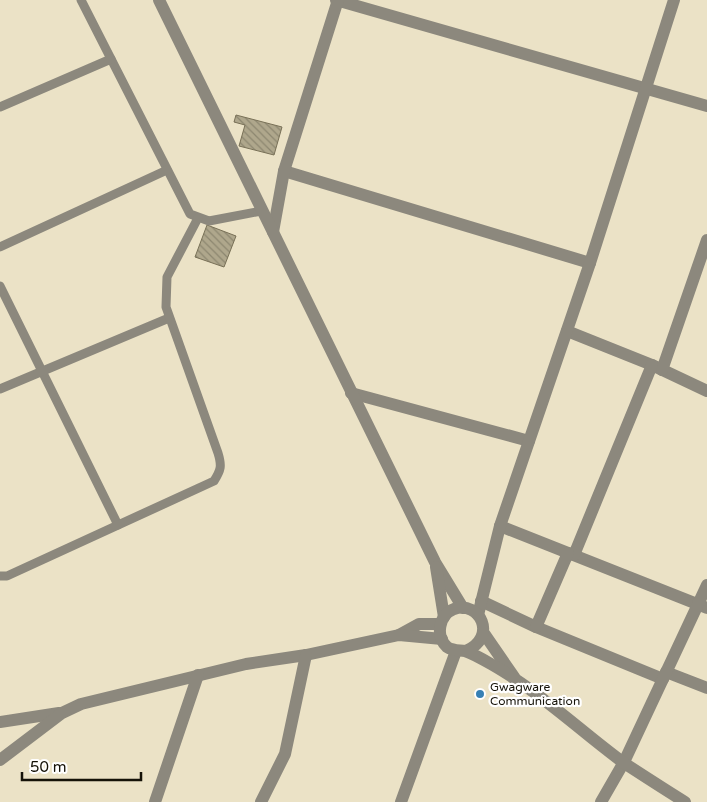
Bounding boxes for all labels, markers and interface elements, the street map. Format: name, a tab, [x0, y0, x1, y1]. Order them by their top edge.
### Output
place label: Gwagware Communication	[490, 680, 580, 708]
marker: Gwagware Communication	[474, 688, 486, 700]
scale bar	[22, 750, 141, 782]
text: 50 m	[30, 758, 67, 776]

